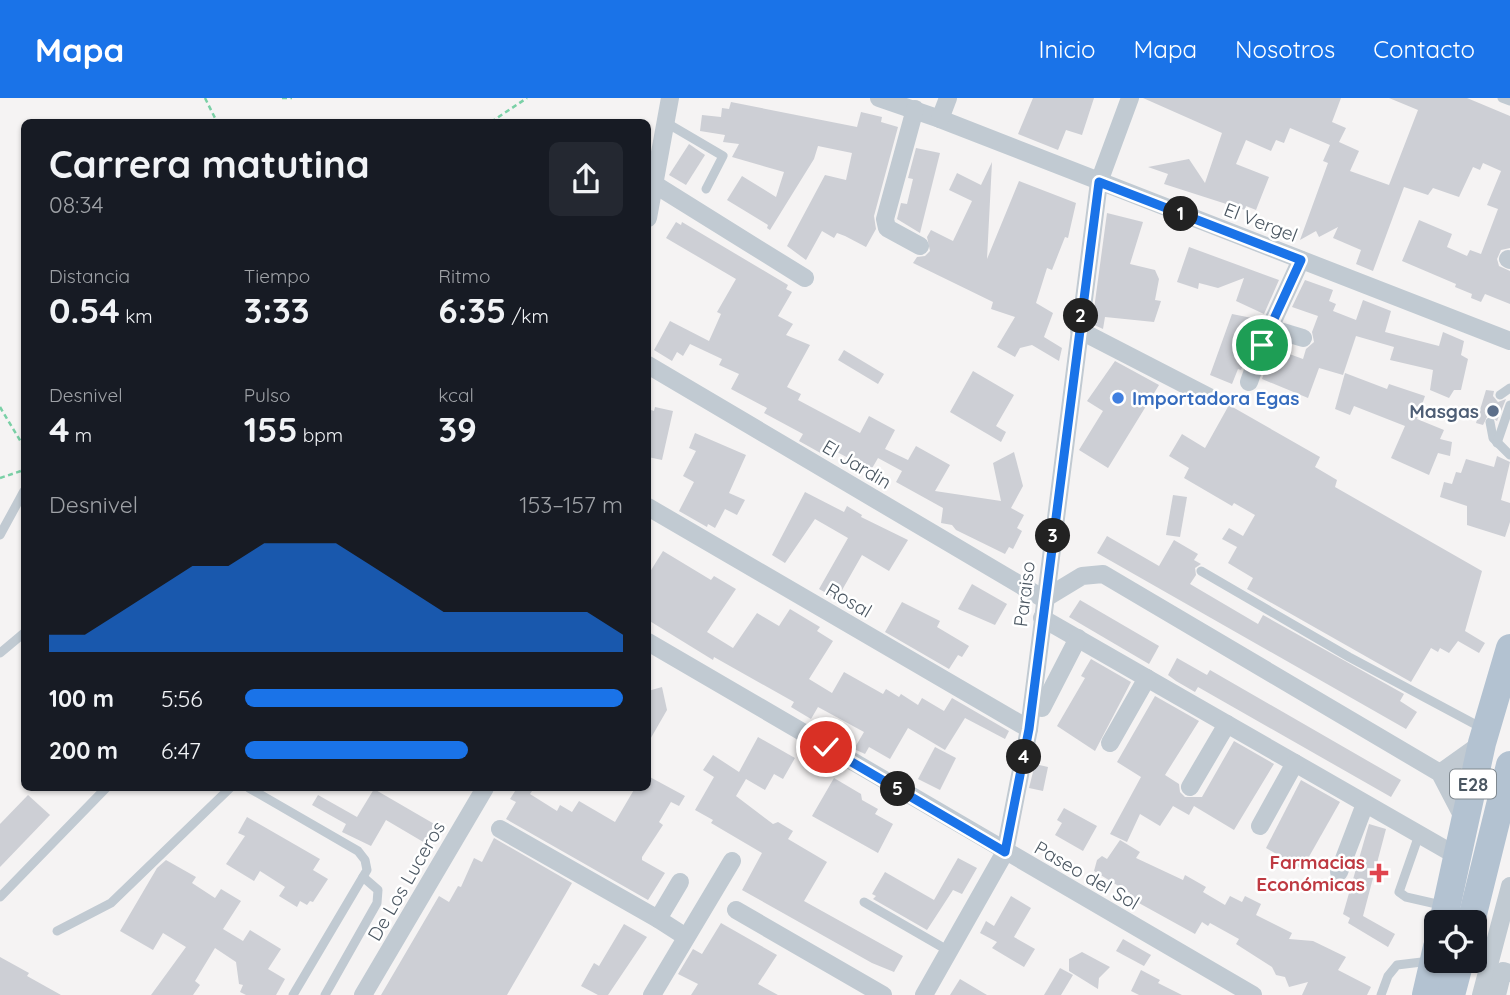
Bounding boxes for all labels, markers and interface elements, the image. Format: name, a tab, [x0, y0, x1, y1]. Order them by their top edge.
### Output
text: Mapa	[35, 29, 124, 70]
text: Inicio	[1038, 34, 1096, 64]
text: Mapa	[1134, 34, 1197, 64]
text: Nosotros	[1235, 34, 1335, 64]
text: Contacto	[1373, 34, 1475, 64]
text: Carrera matutina	[49, 140, 370, 188]
button: share	[549, 142, 623, 216]
text: 08:34	[49, 190, 104, 219]
pin: 1	[1164, 197, 1198, 232]
street label: El Vergel	[1221, 197, 1301, 247]
text: 1	[1177, 201, 1184, 225]
text: Distancia	[49, 264, 130, 288]
text: Tiempo	[244, 264, 310, 288]
text: Ritmo	[438, 264, 490, 288]
text: 0.54	[49, 288, 120, 332]
text: 3:33	[244, 288, 310, 332]
text: 6:35	[438, 288, 506, 332]
pin: 2	[1064, 298, 1098, 333]
text: 2	[1075, 303, 1086, 327]
text: km	[120, 304, 153, 328]
text: /km	[506, 304, 549, 328]
pin	[1232, 315, 1292, 375]
icon: arrive	[1243, 326, 1281, 364]
text: Desnivel	[49, 383, 123, 407]
text: Pulso	[244, 383, 290, 407]
text: kcal	[438, 383, 474, 407]
place label: Importadora Egas	[1132, 386, 1299, 410]
marker: Importadora Egas	[1110, 390, 1126, 406]
place label: Masgas	[1409, 399, 1479, 423]
marker: Masgas	[1485, 403, 1501, 419]
text: 4	[49, 407, 70, 451]
text: 155	[244, 407, 298, 451]
text: 39	[438, 407, 477, 451]
text: m	[70, 423, 92, 447]
text: bpm	[298, 423, 343, 447]
street label: El Jardin	[818, 434, 896, 494]
text: Desnivel	[49, 490, 138, 519]
text: 153–157 m	[519, 490, 623, 519]
pin: 3	[1036, 518, 1070, 554]
text: 3	[1047, 523, 1058, 547]
street label: Paraiso	[1008, 560, 1040, 628]
street label: Rosal	[822, 577, 876, 623]
text: 100 m	[49, 684, 114, 713]
text: 5:56	[161, 684, 203, 713]
pin	[796, 717, 856, 777]
icon: check	[807, 728, 845, 766]
text: 200 m	[49, 736, 118, 765]
text: 6:47	[161, 736, 201, 765]
pin: 4	[1006, 740, 1042, 774]
text: 4	[1018, 744, 1029, 768]
road number: E28	[1450, 770, 1496, 798]
pin: 5	[880, 772, 916, 806]
text: 5	[892, 776, 903, 800]
street label: De Los Luceros	[362, 817, 450, 945]
street label: Paseo del Sol	[1030, 835, 1144, 915]
place label: Farmacias Económicas	[1256, 850, 1365, 896]
marker: Farmacias Económicas	[1371, 865, 1387, 881]
map controls	[1424, 910, 1487, 973]
button: locate	[1424, 910, 1487, 973]

